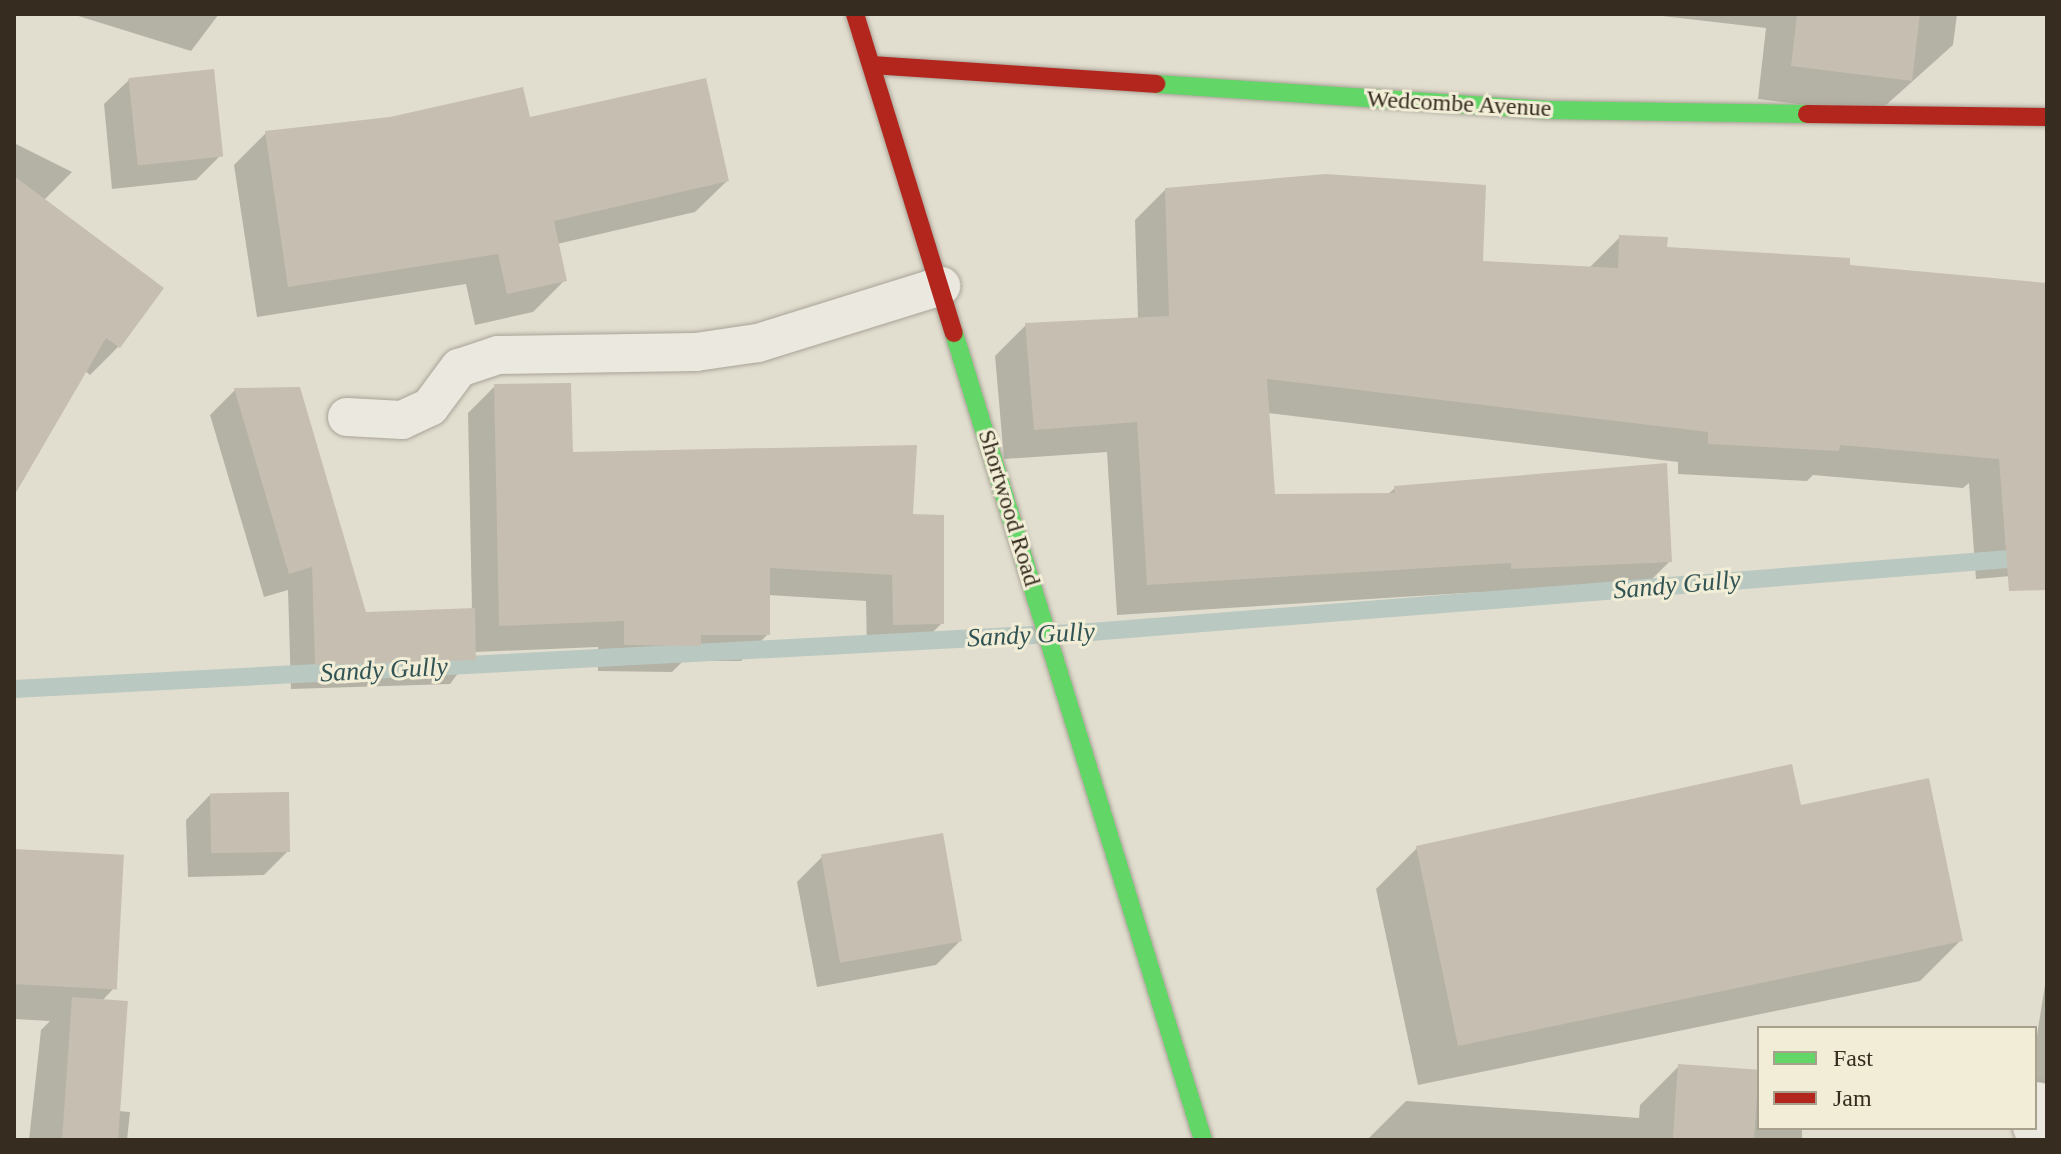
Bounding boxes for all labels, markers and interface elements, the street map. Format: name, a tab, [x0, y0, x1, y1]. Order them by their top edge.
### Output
street label: Wedcombe Avenue	[1365, 85, 1553, 123]
street label: Shortwood Road	[972, 426, 1046, 590]
water label: Sandy Gully	[1612, 564, 1742, 606]
water label: Sandy Gully	[966, 616, 1096, 654]
water label: Sandy Gully	[319, 651, 449, 689]
legend	[1757, 1026, 2037, 1130]
text: Fast	[1833, 1045, 1873, 1071]
text: Jam	[1833, 1085, 1872, 1111]

